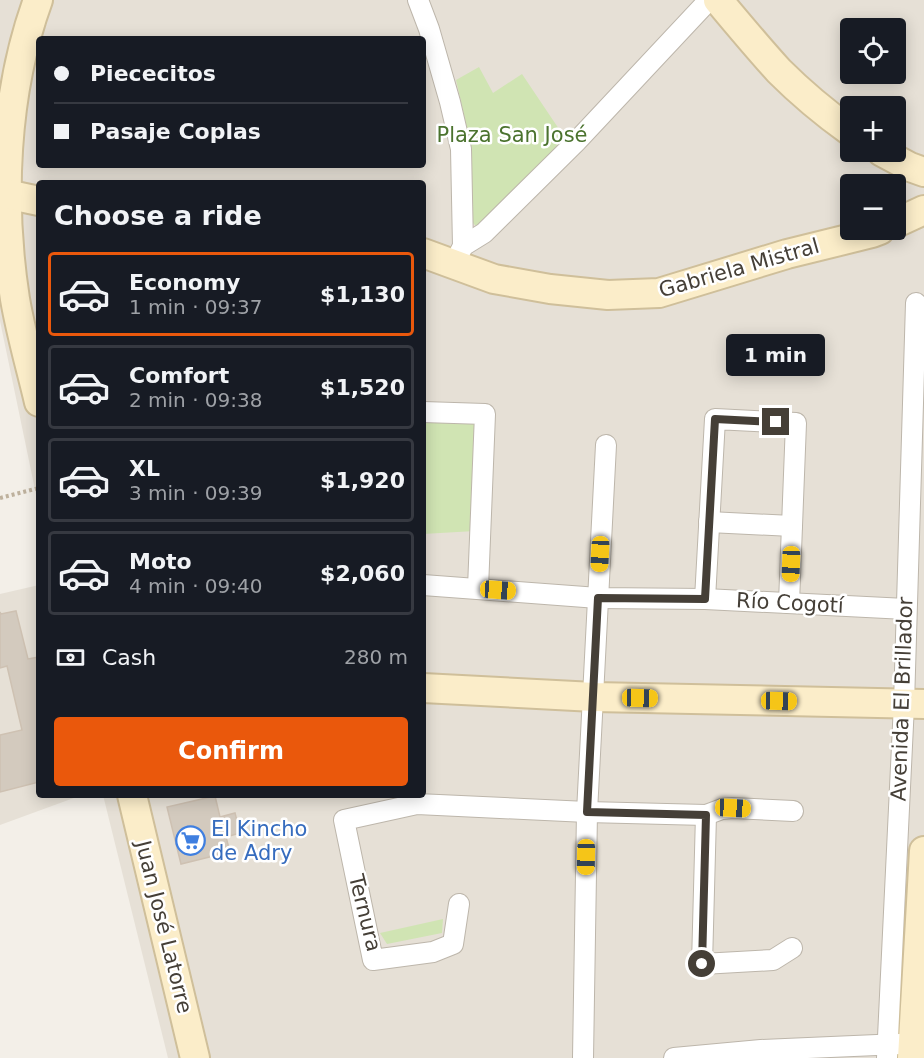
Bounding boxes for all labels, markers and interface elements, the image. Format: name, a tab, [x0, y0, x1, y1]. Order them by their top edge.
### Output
map controls	[840, 18, 906, 240]
button: locate	[840, 18, 906, 84]
text: Piececitos	[90, 61, 216, 86]
button: +	[840, 96, 906, 162]
text: Pasaje Coplas	[90, 119, 261, 144]
park label: Plaza San José	[436, 123, 588, 147]
button: −	[840, 174, 906, 240]
text: Choose a ride	[54, 200, 262, 231]
street label: Gabriela Mistral	[656, 234, 822, 302]
icon: car	[57, 267, 111, 321]
text: Economy	[129, 270, 240, 295]
text: $1,130	[320, 282, 405, 307]
text: 1 min · 09:37	[129, 295, 263, 319]
callout: 1 min	[726, 335, 826, 377]
text: 1 min	[744, 343, 807, 367]
icon: car	[57, 360, 111, 414]
text: Comfort	[129, 363, 229, 388]
text: $1,520	[320, 375, 405, 400]
text: 2 min · 09:38	[129, 388, 263, 412]
route end	[762, 408, 789, 435]
icon: car	[57, 453, 111, 507]
text: XL	[129, 456, 160, 481]
text: $1,920	[320, 468, 405, 493]
text: 3 min · 09:39	[129, 481, 263, 505]
car	[590, 536, 610, 572]
icon: car	[57, 546, 111, 600]
car	[781, 546, 801, 582]
text: Moto	[129, 549, 192, 574]
text: $2,060	[320, 561, 405, 586]
text: 4 min · 09:40	[129, 574, 263, 598]
car	[479, 580, 517, 600]
street label: Río Cogotí	[736, 588, 846, 618]
street label: Avenida El Brillador	[886, 596, 918, 802]
icon: cash	[54, 641, 87, 674]
text: Cash	[102, 645, 156, 670]
text: 280 m	[344, 645, 408, 669]
car	[622, 689, 658, 707]
car	[761, 692, 797, 710]
button: Confirm	[54, 717, 408, 786]
car	[715, 798, 751, 818]
place label: El Kincho de Adry	[211, 817, 307, 865]
supermarket icon: El Kincho de Adry	[174, 825, 206, 857]
street label: Juan José Latorre	[130, 836, 197, 1016]
car	[577, 839, 595, 875]
street label: Ternura	[344, 871, 386, 954]
route start	[688, 950, 715, 977]

